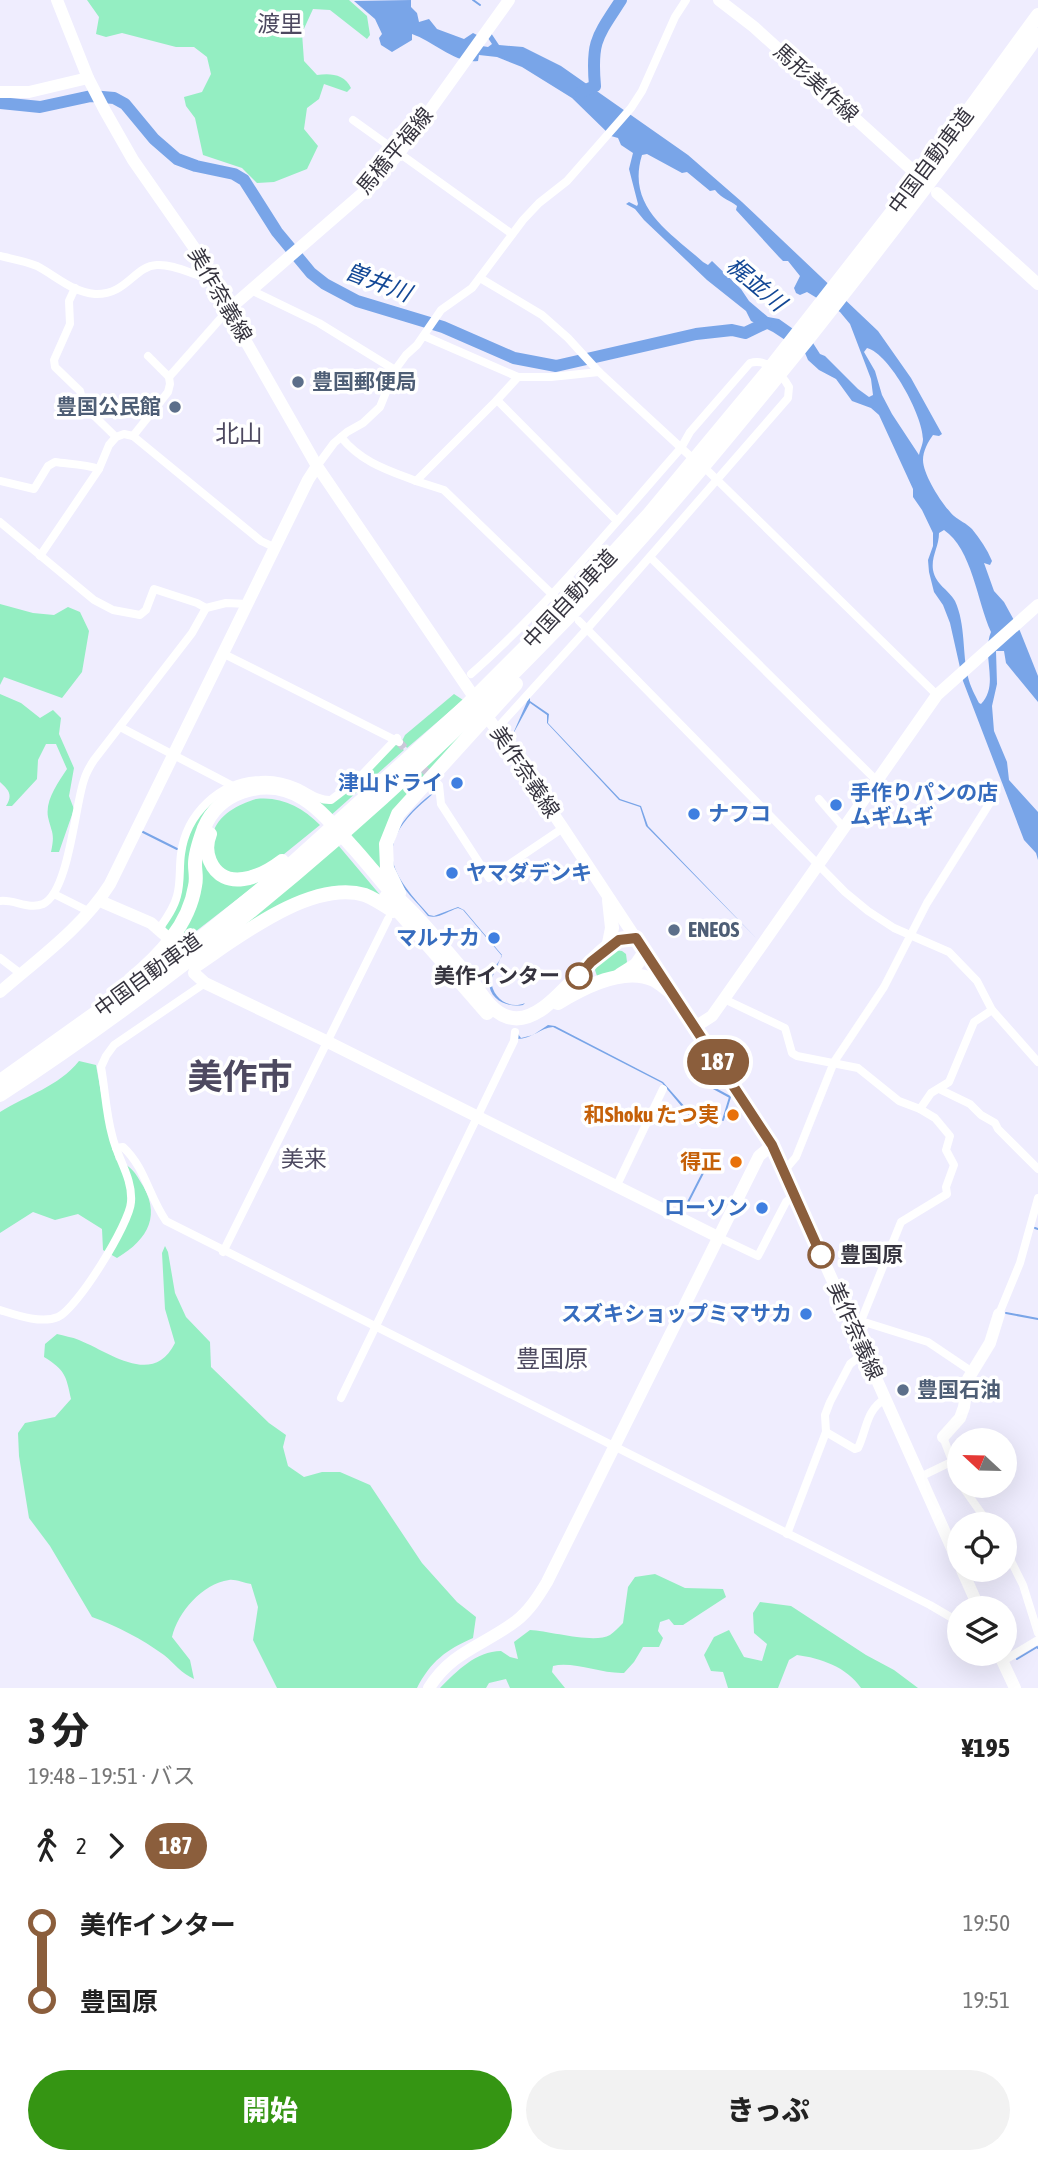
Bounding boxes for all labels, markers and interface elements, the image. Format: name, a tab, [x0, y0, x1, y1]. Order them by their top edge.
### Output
district label: 渡里	[257, 11, 303, 37]
street label: 馬形美作線	[770, 38, 864, 126]
street label: 馬橋平福線	[351, 102, 437, 198]
street label: 中国自動車道	[883, 103, 978, 218]
street label: 美作奈義線	[184, 243, 258, 346]
water label: 梶並川	[721, 252, 793, 318]
water label: 曽井川	[341, 257, 418, 308]
place label: 豊国郵便局	[312, 369, 417, 393]
marker: 豊国郵便局	[290, 374, 306, 390]
place label: 豊国公民館	[56, 394, 161, 418]
marker: 豊国公民館	[167, 399, 183, 415]
district label: 北山	[215, 420, 263, 447]
street label: 中国自動車道	[518, 544, 621, 653]
street label: 美作奈義線	[487, 721, 565, 822]
place label: 津山ドライ	[338, 770, 443, 794]
marker: 津山ドライ	[449, 775, 465, 791]
place label: 手作りパンの店 ムギムギ	[850, 780, 998, 828]
marker: 手作りパンの店 ムギムギ	[828, 797, 844, 813]
place label: ナフコ	[708, 801, 771, 825]
marker: ナフコ	[686, 806, 702, 822]
place label: ヤマダデンキ	[466, 860, 592, 884]
marker: ヤマダデンキ	[444, 865, 460, 881]
place label: ENEOS	[688, 917, 740, 941]
marker: ENEOS	[666, 922, 682, 938]
place label: マルナカ	[396, 925, 480, 949]
street label: 中国自動車道	[89, 927, 205, 1021]
marker: マルナカ	[486, 930, 502, 946]
place label: 美作インター	[434, 963, 560, 987]
marker: 美作インター	[566, 963, 592, 989]
line badge: 187	[678, 1039, 758, 1085]
text: 187	[701, 1048, 735, 1075]
district label: 美作市	[187, 1056, 293, 1096]
place label: 和Shoku たつ実	[584, 1102, 719, 1126]
marker: 和Shoku たつ実	[725, 1107, 741, 1123]
district label: 美来	[281, 1146, 327, 1172]
place label: 得正	[680, 1149, 722, 1173]
marker: 得正	[728, 1154, 744, 1170]
place label: ローソン	[664, 1195, 748, 1219]
marker: ローソン	[754, 1200, 770, 1216]
marker: 豊国原	[808, 1242, 834, 1268]
place label: 豊国原	[840, 1242, 903, 1266]
street label: 美作奈義線	[824, 1278, 888, 1383]
place label: スズキショップミマサカ	[561, 1301, 792, 1325]
marker: スズキショップミマサカ	[798, 1306, 814, 1322]
district label: 豊国原	[516, 1345, 588, 1372]
place label: 豊国石油	[917, 1377, 1001, 1401]
marker: 豊国石油	[895, 1382, 911, 1398]
north arrow	[947, 1428, 1017, 1498]
map controls	[947, 1428, 1017, 1666]
button: locate	[947, 1512, 1017, 1582]
button: layers	[947, 1596, 1017, 1666]
text: 3 分	[28, 1709, 89, 1752]
text: ¥195	[962, 1733, 1010, 1763]
text: 19:48 – 19:51 · バス	[28, 1763, 195, 1789]
icon: walk	[28, 1827, 66, 1865]
icon: forward	[97, 1827, 135, 1865]
text: 187	[159, 1832, 193, 1859]
text: 2	[76, 1833, 87, 1859]
text: 美作インター	[80, 1910, 236, 1940]
text: 19:50	[963, 1910, 1010, 1936]
text: 豊国原	[80, 1987, 158, 2017]
text: 19:51	[963, 1987, 1010, 2013]
button: 開始	[28, 2070, 512, 2150]
button: きっぷ	[526, 2070, 1010, 2150]

